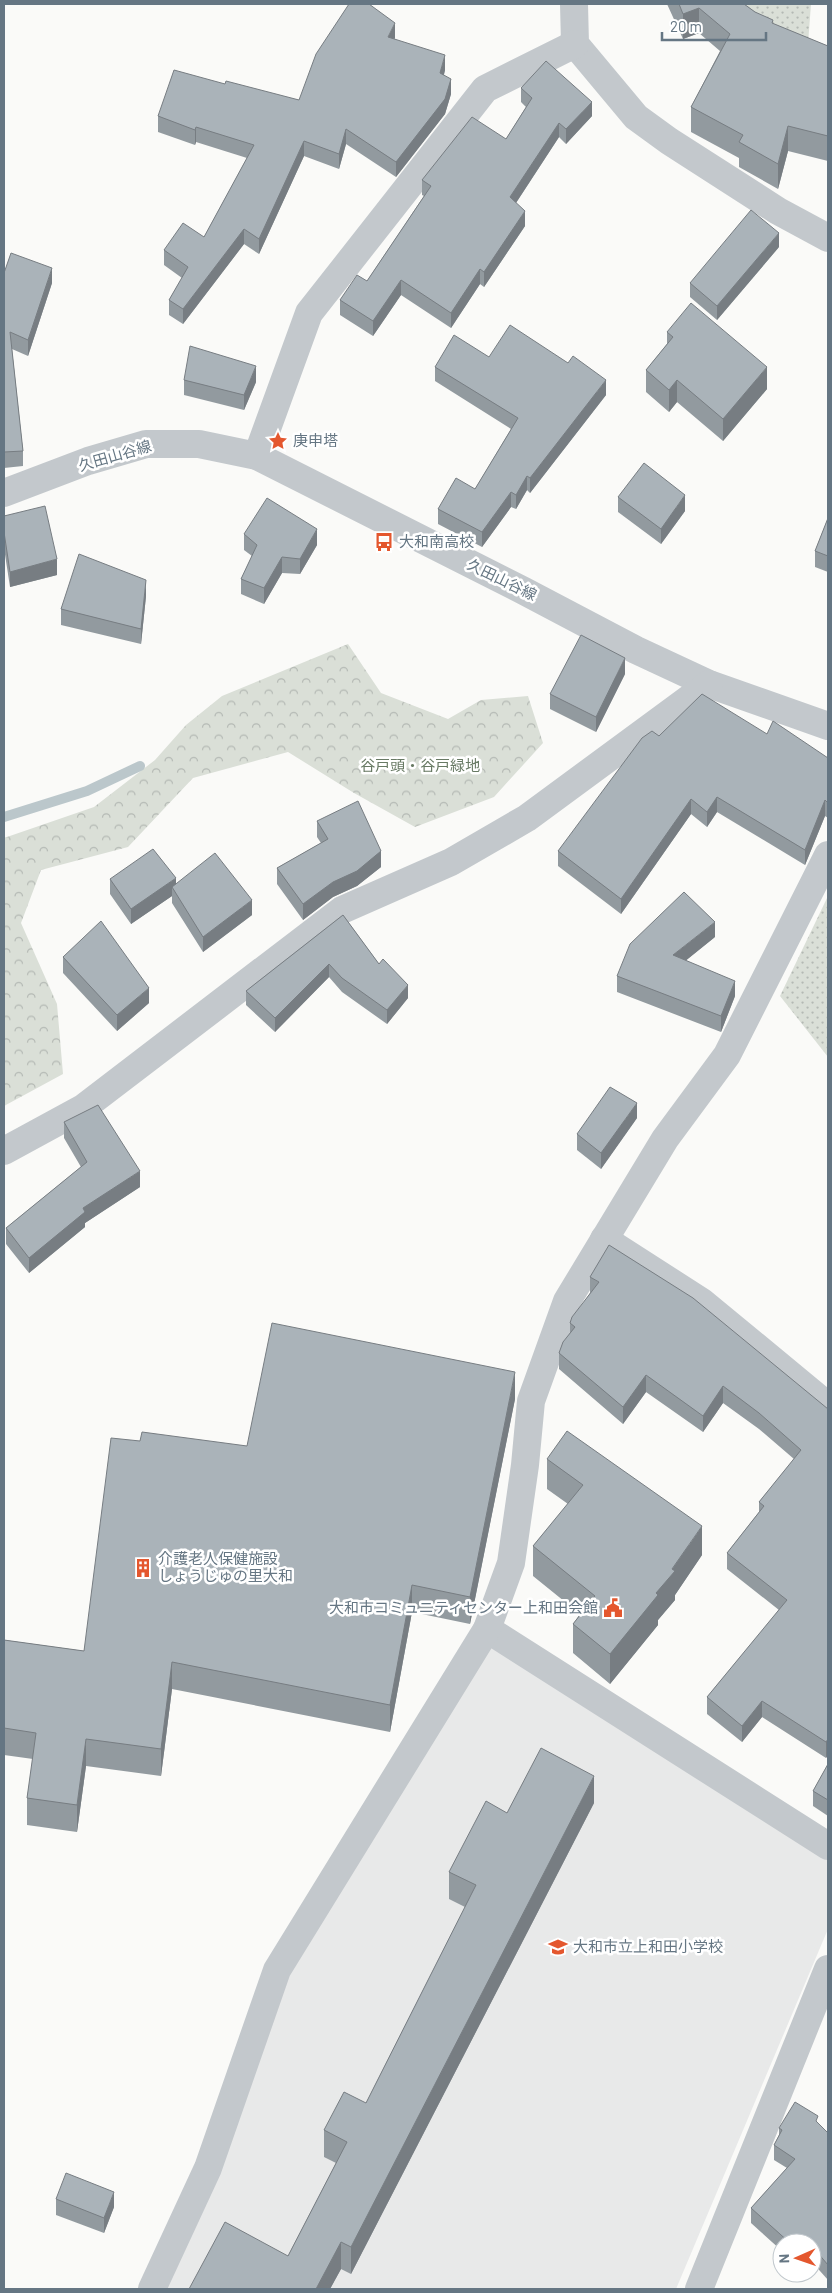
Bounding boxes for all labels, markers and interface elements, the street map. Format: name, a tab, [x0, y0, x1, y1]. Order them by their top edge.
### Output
scale bar	[662, 10, 766, 42]
text: 20 m	[670, 17, 702, 35]
place icon: 庚申塔	[267, 430, 289, 452]
place label: 庚申塔	[293, 431, 338, 449]
street label: 久田山谷線	[76, 436, 153, 474]
bus stop icon: 大和南高校	[373, 531, 395, 553]
place label: 大和南高校	[399, 532, 474, 550]
street label: 久田山谷線	[465, 555, 540, 604]
park label: 谷戸頭・谷戸緑地	[360, 756, 480, 774]
place label: 介護老人保健施設 しょうじゅの里大和	[158, 1549, 293, 1584]
building icon: 介護老人保健施設 しょうじゅの里大和	[132, 1557, 154, 1579]
public building icon: 大和市コミュニティセンター上和田会館	[602, 1597, 624, 1619]
place label: 大和市コミュニティセンター上和田会館	[329, 1598, 598, 1616]
school or university icon: 大和市立上和田小学校	[547, 1936, 569, 1958]
place label: 大和市立上和田小学校	[573, 1937, 723, 1955]
north arrow	[772, 2233, 822, 2283]
text: N	[775, 2254, 792, 2263]

